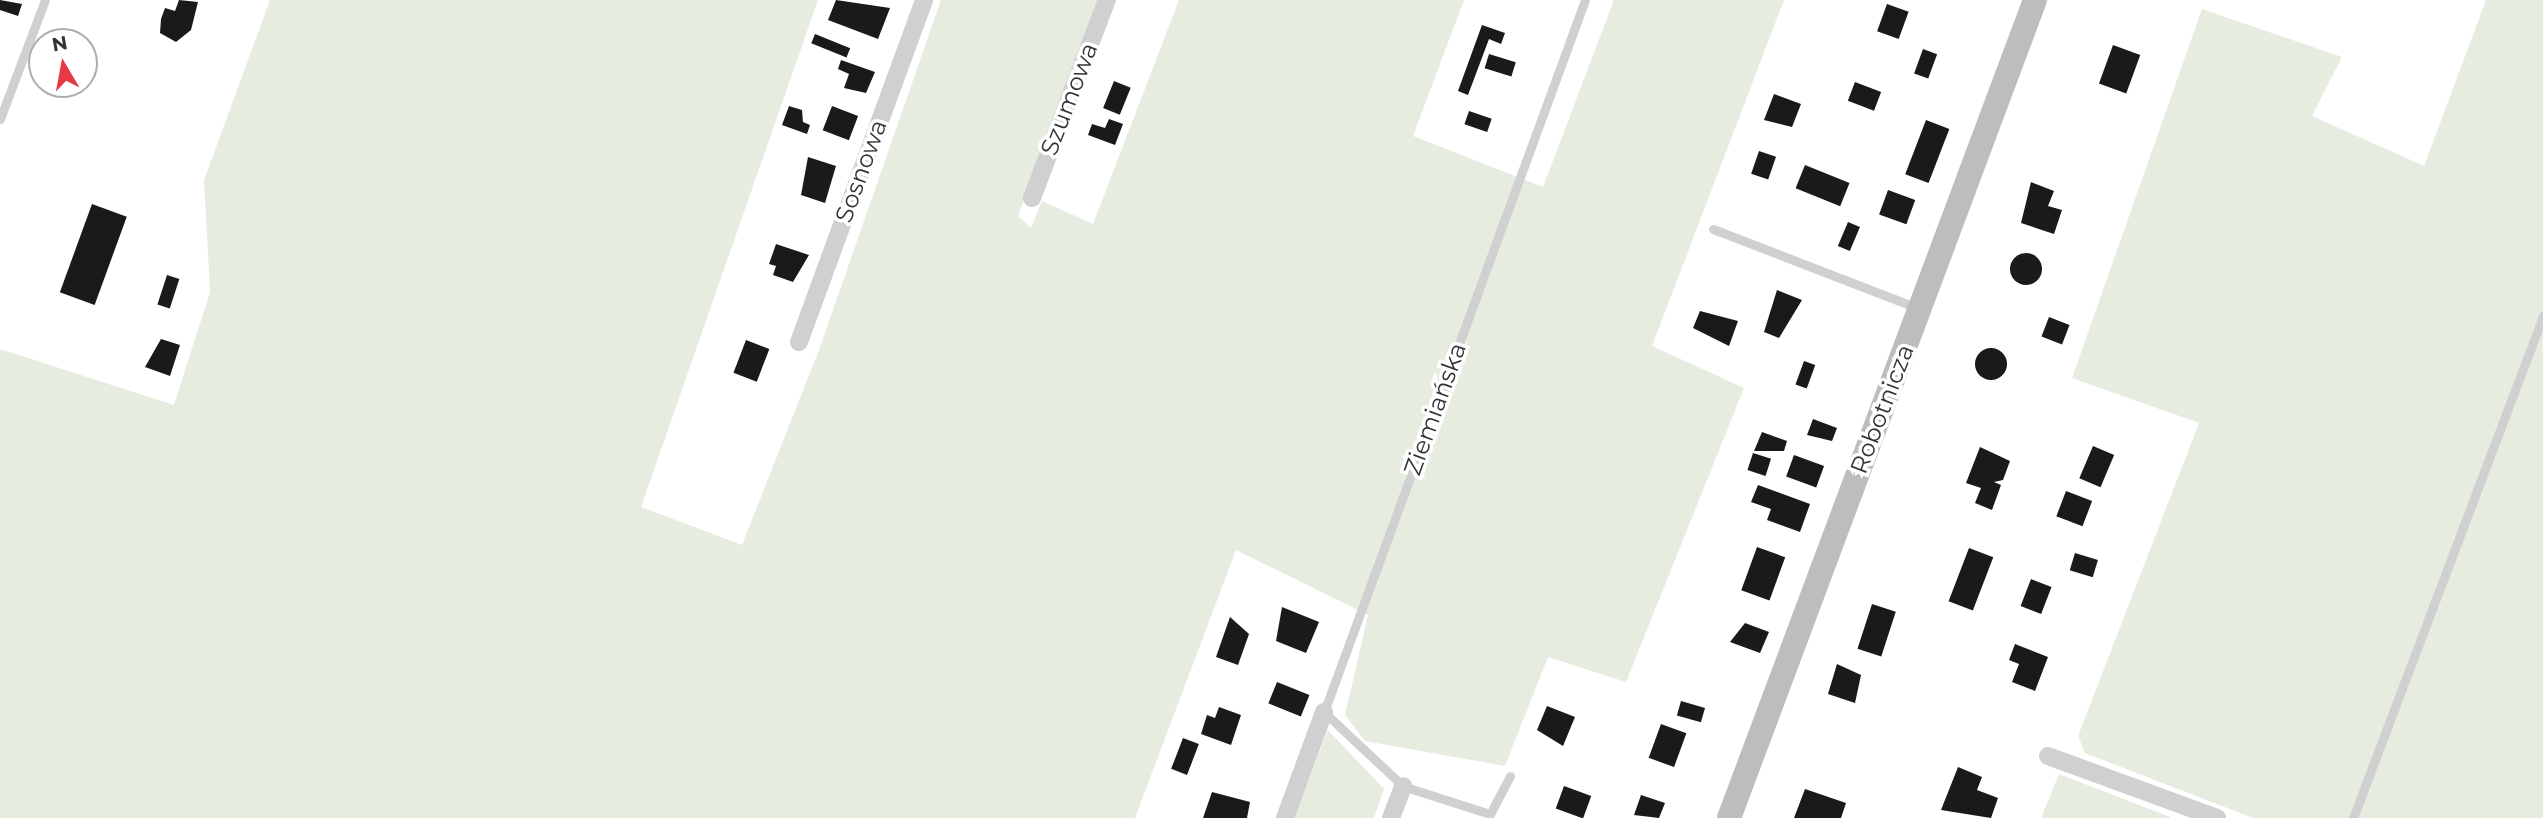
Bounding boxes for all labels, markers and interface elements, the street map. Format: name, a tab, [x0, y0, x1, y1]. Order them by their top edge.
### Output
north arrow	[28, 28, 98, 98]
text: N	[50, 31, 69, 56]
street label: Szumowa	[1034, 39, 1104, 159]
street label: Sosnowa	[829, 116, 893, 226]
street label: Ziemiańska	[1398, 339, 1472, 479]
street label: Robotnicza	[1844, 340, 1920, 478]

